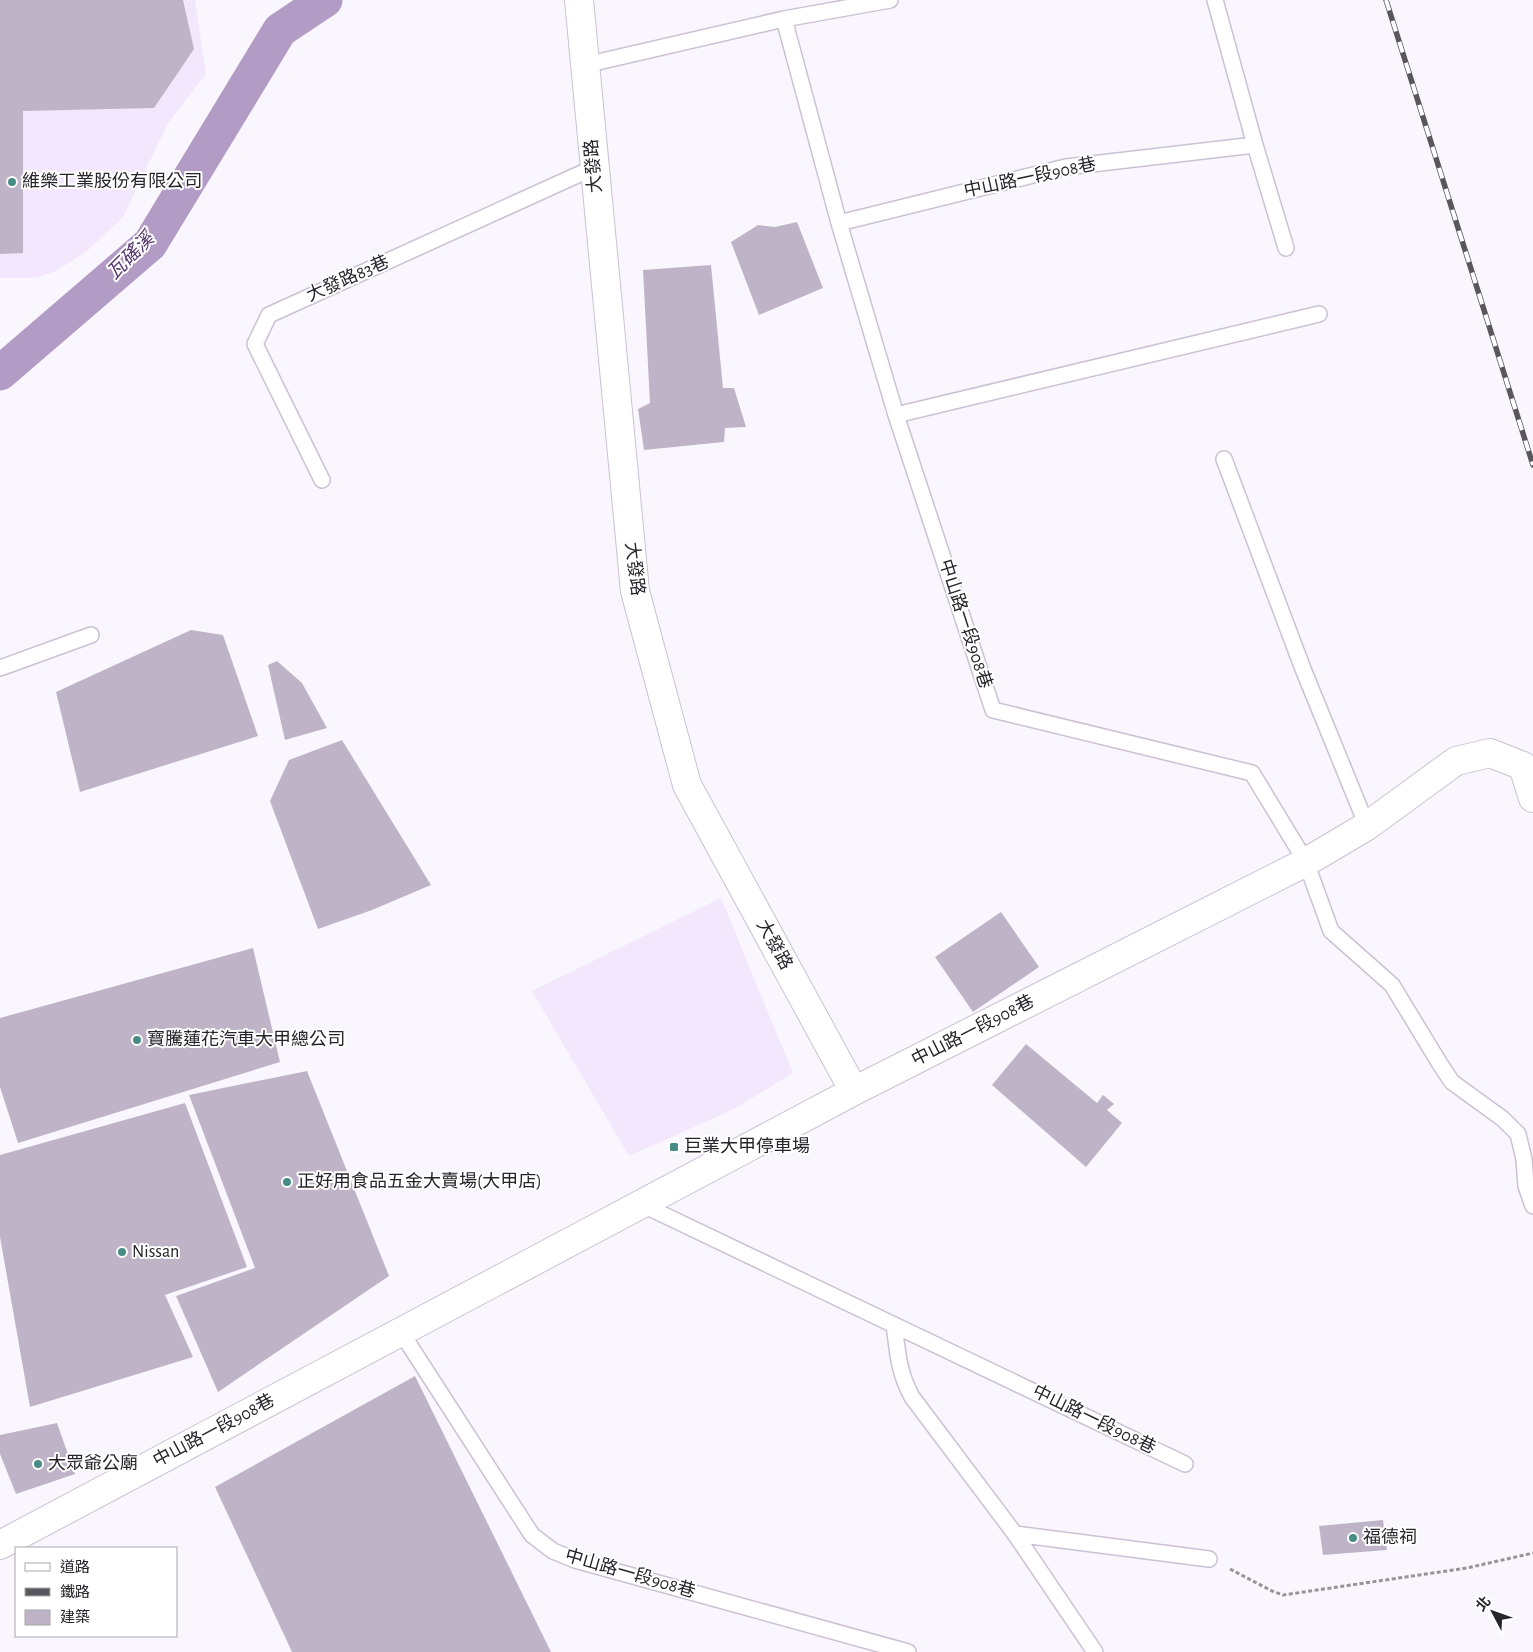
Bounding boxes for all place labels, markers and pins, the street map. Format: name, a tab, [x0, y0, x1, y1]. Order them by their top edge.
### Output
place label: 維樂工業股份有限公司	[22, 171, 202, 191]
marker: 維樂工業股份有限公司	[6, 176, 18, 188]
place label: 寶騰蓮花汽車大甲總公司	[147, 1029, 345, 1049]
marker: 寶騰蓮花汽車大甲總公司	[131, 1034, 143, 1046]
place label: 巨業大甲停車場	[684, 1136, 810, 1156]
marker: 巨業大甲停車場	[668, 1141, 680, 1153]
place label: 正好用食品五金大賣場(大甲店)	[297, 1171, 542, 1191]
marker: 正好用食品五金大賣場(大甲店)	[281, 1176, 293, 1188]
place label: Nissan	[132, 1243, 179, 1261]
marker: Nissan	[116, 1246, 128, 1258]
place label: 大眾爺公廟	[48, 1453, 138, 1473]
marker: 大眾爺公廟	[32, 1458, 44, 1470]
place label: 福德祠	[1363, 1527, 1417, 1547]
marker: 福德祠	[1347, 1532, 1359, 1544]

